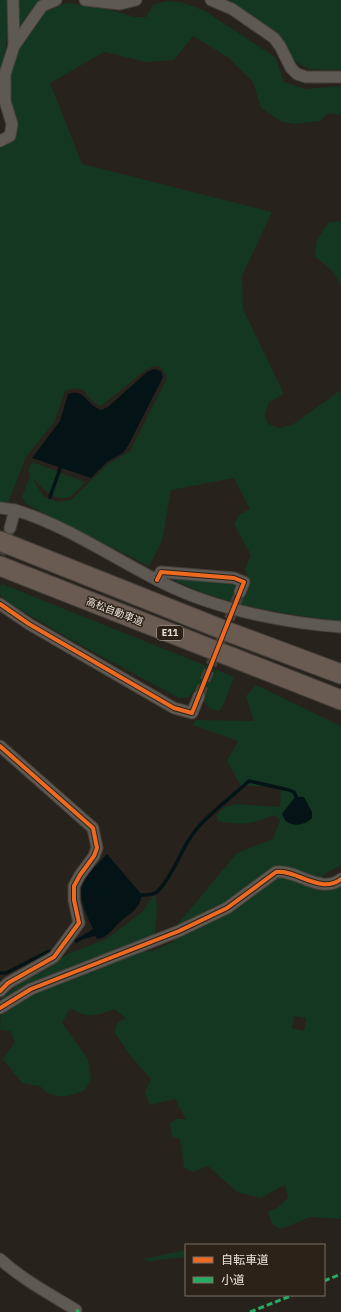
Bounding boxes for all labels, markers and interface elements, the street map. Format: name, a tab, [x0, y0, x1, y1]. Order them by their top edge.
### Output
street label: 高松自動車道	[84, 595, 145, 628]
road number: E11	[157, 626, 183, 640]
legend	[185, 1244, 325, 1296]
text: 自転車道	[221, 1252, 269, 1267]
text: 小道	[221, 1272, 245, 1287]

